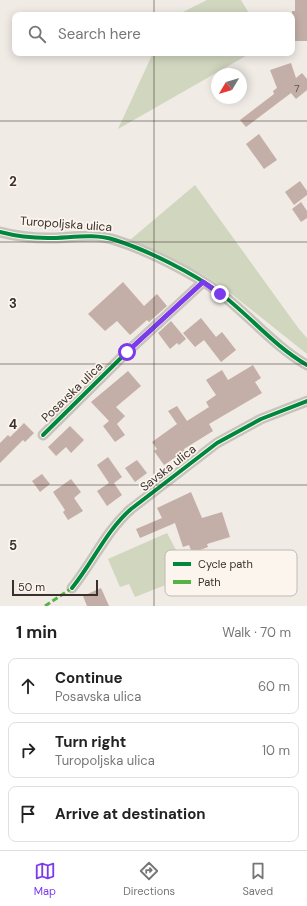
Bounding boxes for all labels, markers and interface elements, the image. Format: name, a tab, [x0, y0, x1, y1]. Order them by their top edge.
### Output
search box	[12, 12, 295, 56]
icon: search	[26, 23, 48, 45]
text: Search here	[58, 24, 141, 44]
north arrow	[211, 68, 247, 104]
house number: 7	[294, 82, 300, 95]
text: 2	[9, 173, 17, 190]
street label: Turopoljska ulica	[19, 213, 113, 235]
route end	[211, 285, 229, 303]
text: 3	[9, 295, 17, 312]
route start	[118, 343, 136, 361]
street label: Posavska ulica	[38, 359, 106, 425]
text: 4	[9, 416, 17, 433]
street label: Savska ulica	[137, 441, 199, 495]
text: 5	[9, 537, 17, 554]
legend	[165, 550, 297, 596]
text: Cycle path	[198, 557, 253, 571]
text: Path	[198, 575, 221, 589]
scale bar	[12, 578, 98, 597]
text: 50 m	[18, 580, 45, 594]
text: 1 min	[16, 621, 57, 643]
text: Walk · 70 m	[222, 624, 291, 641]
text: Continue	[55, 668, 123, 688]
icon: ahead	[17, 675, 39, 697]
text: 60 m	[258, 678, 290, 695]
text: Posavska ulica	[55, 688, 141, 705]
text: Turn right	[55, 732, 126, 752]
icon: right	[17, 739, 39, 761]
text: 10 m	[262, 742, 290, 759]
text: Turopoljska ulica	[55, 752, 155, 769]
icon: arrive	[17, 803, 39, 825]
text: Arrive at destination	[55, 804, 206, 824]
tab: Map	[34, 860, 56, 898]
tab: Directions	[123, 860, 175, 898]
tab: Saved	[242, 860, 273, 898]

